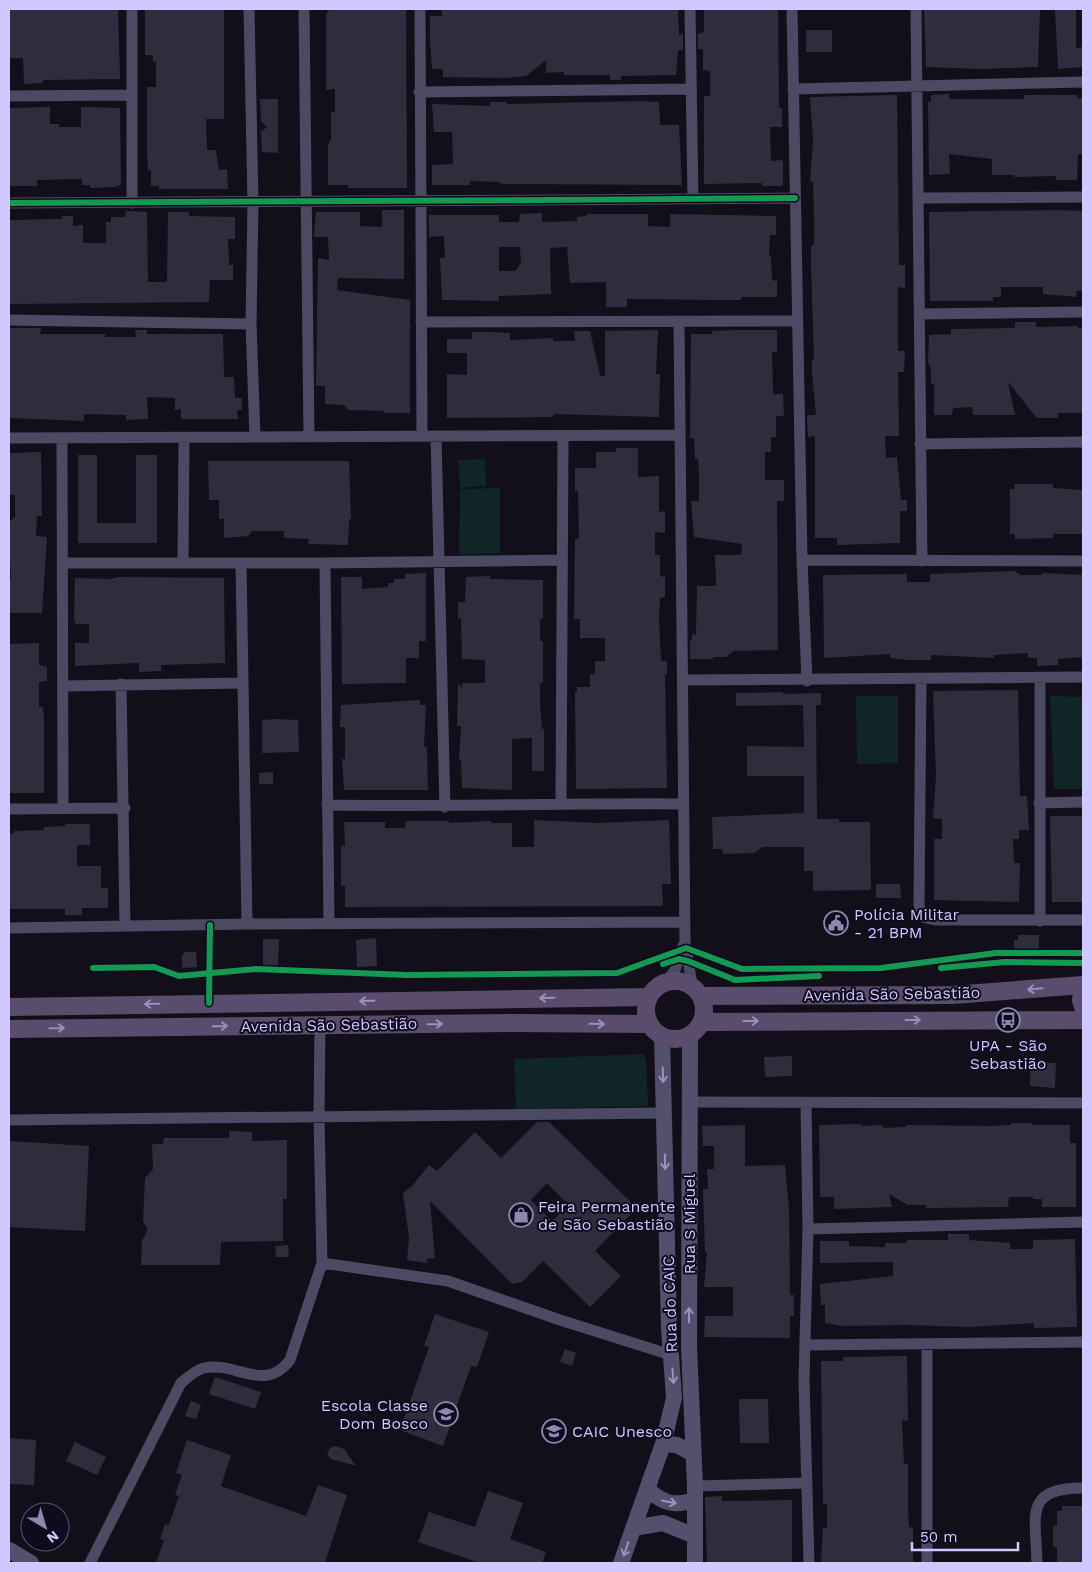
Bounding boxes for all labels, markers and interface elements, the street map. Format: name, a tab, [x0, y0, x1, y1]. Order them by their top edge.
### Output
place label: Polícia Militar - 21 BPM	[854, 905, 960, 942]
public building icon: Polícia Militar - 21 BPM	[823, 910, 849, 936]
street label: Avenida São Sebastião	[803, 983, 981, 1005]
one-way arrow	[1027, 984, 1043, 994]
one-way arrow	[539, 993, 556, 1003]
one-way arrow	[359, 996, 376, 1006]
one-way arrow	[144, 999, 160, 1009]
bus stop icon: UPA - São Sebastião	[995, 1007, 1021, 1033]
street label: Avenida São Sebastião	[240, 1014, 418, 1036]
one-way arrow	[905, 1015, 921, 1025]
one-way arrow	[742, 1016, 759, 1026]
one-way arrow	[426, 1019, 443, 1029]
one-way arrow	[589, 1019, 605, 1029]
one-way arrow	[212, 1021, 228, 1031]
one-way arrow	[49, 1024, 65, 1033]
place label: UPA - São Sebastião	[969, 1036, 1047, 1073]
one-way arrow	[658, 1066, 668, 1082]
one-way arrow	[661, 1153, 670, 1169]
street label: Rua S Miguel	[680, 1174, 699, 1274]
place label: Feira Permanente de São Sebastião	[538, 1197, 675, 1234]
shop icon: Feira Permanente de São Sebastião	[508, 1202, 534, 1228]
street label: Rua do CAIC	[659, 1255, 681, 1353]
one-way arrow	[684, 1308, 694, 1324]
one-way arrow	[669, 1368, 678, 1384]
place label: Escola Classe Dom Bosco	[321, 1396, 428, 1433]
school or university icon: Escola Classe Dom Bosco	[433, 1401, 459, 1427]
school or university icon: CAIC Unesco	[541, 1418, 567, 1444]
place label: CAIC Unesco	[572, 1422, 672, 1441]
one-way arrow	[660, 1498, 676, 1508]
north arrow	[20, 1502, 70, 1552]
scale bar	[912, 1520, 1018, 1552]
text: N	[44, 1528, 62, 1547]
text: 50 m	[920, 1528, 957, 1546]
one-way arrow	[621, 1540, 630, 1556]

